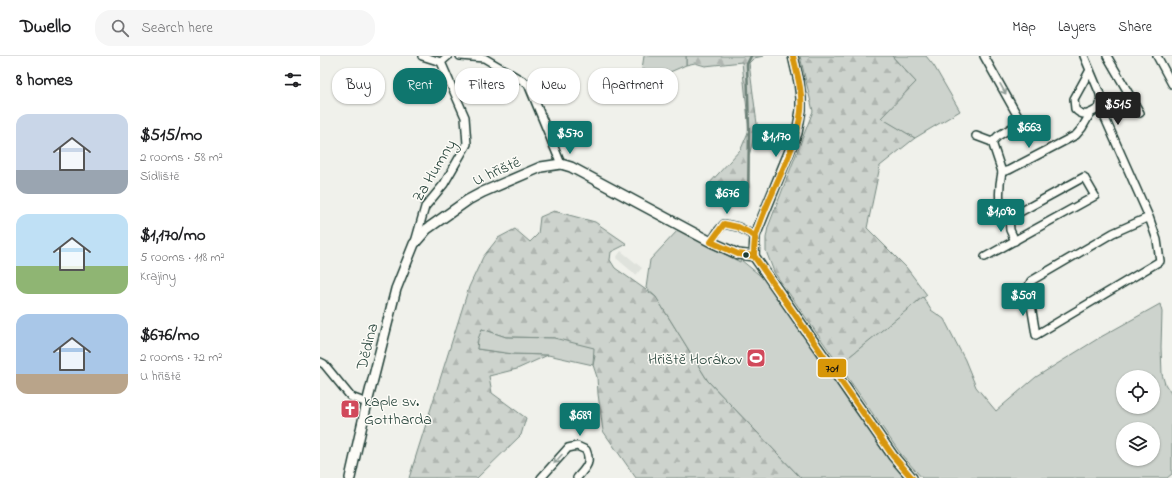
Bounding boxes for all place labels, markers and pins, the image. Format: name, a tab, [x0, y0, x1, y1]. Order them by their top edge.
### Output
pin: $515	[1094, 92, 1142, 126]
pin: $663	[1005, 115, 1053, 149]
pin: $570	[546, 121, 594, 155]
pin: $1,170	[743, 124, 809, 158]
pin: $676	[703, 181, 751, 215]
pin: $1,090	[968, 199, 1034, 233]
unlabelled marker	[741, 250, 751, 260]
pin: $509	[999, 283, 1047, 317]
sports icon: Hřiště Horákov	[745, 347, 767, 369]
place label: Hřiště Horákov	[648, 348, 743, 372]
place label: kaple sv. Gottharda	[364, 390, 432, 432]
church icon: kaple sv. Gottharda	[339, 398, 361, 420]
pin: $689	[556, 403, 604, 437]

